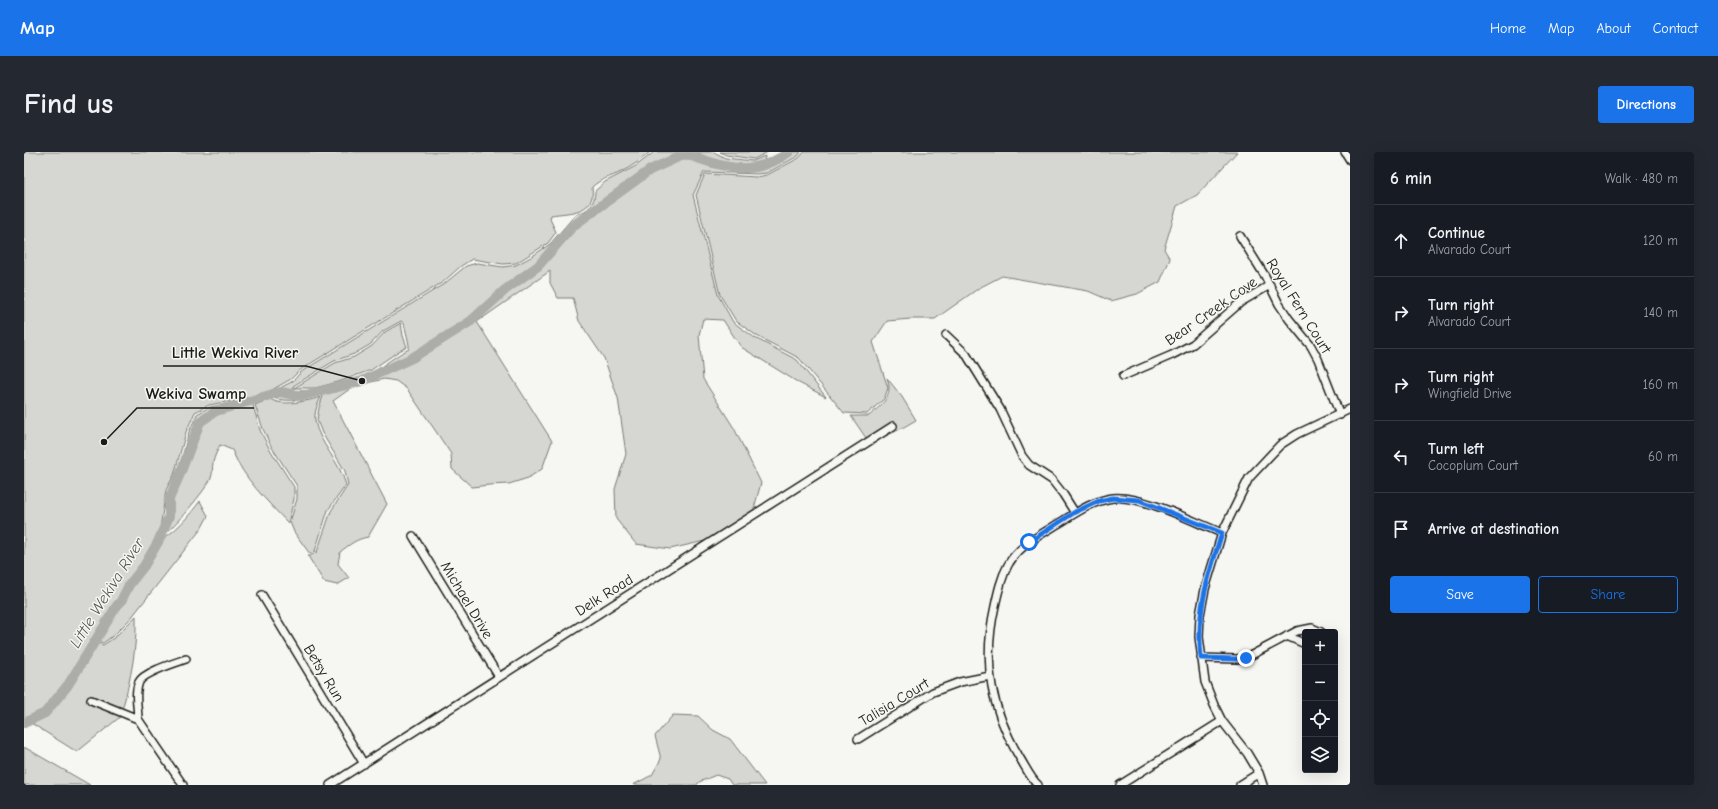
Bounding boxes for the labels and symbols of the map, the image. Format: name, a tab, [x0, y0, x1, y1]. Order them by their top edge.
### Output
street label: Royal Fern Court	[1263, 255, 1336, 357]
street label: Bear Creek Cove	[1162, 272, 1261, 349]
callout: Little Wekiva River	[163, 338, 306, 366]
text: Little Wekiva River	[172, 344, 299, 362]
callout: Wekiva Swamp	[137, 380, 254, 408]
text: Wekiva Swamp	[146, 385, 246, 403]
route start	[1020, 533, 1038, 551]
water label: Little Wekiva River	[66, 534, 148, 651]
street label: Michael Drive	[437, 558, 497, 642]
street label: Delk Road	[572, 570, 636, 620]
street label: Betsy Run	[300, 641, 348, 705]
route end	[1237, 649, 1255, 667]
street label: Talisia Court	[856, 674, 933, 730]

